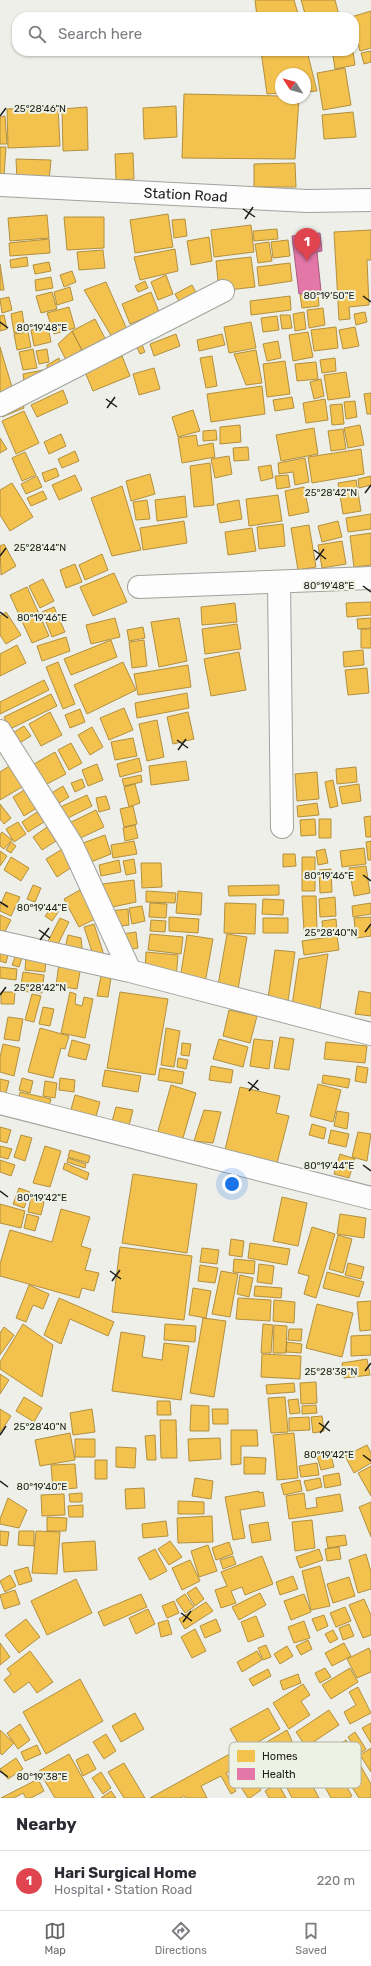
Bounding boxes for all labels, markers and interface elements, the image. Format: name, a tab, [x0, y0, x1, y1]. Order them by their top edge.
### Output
search box	[12, 12, 359, 56]
icon: search	[26, 23, 48, 45]
text: Search here	[58, 25, 142, 43]
north arrow	[275, 68, 311, 104]
text: 25°28'46"N	[14, 103, 66, 115]
street label: Station Road	[143, 185, 228, 206]
pin: 1	[294, 228, 320, 261]
text: 80°19'50"E	[303, 290, 355, 302]
text: 80°19'48"E	[17, 322, 67, 334]
text: 25°28'42"N	[305, 487, 357, 499]
text: 25°28'44"N	[14, 542, 66, 554]
text: 80°19'48"E	[304, 580, 354, 592]
text: 80°19'46"E	[17, 612, 67, 624]
text: 80°19'46"E	[304, 870, 354, 882]
text: 80°19'44"E	[17, 902, 67, 914]
text: 25°28'40"N	[305, 927, 357, 939]
text: 25°28'42"N	[14, 982, 66, 994]
text: 80°19'44"E	[304, 1160, 354, 1172]
your location	[222, 1174, 242, 1194]
text: 80°19'42"E	[17, 1192, 67, 1204]
text: 25°28'38"N	[304, 1366, 358, 1378]
text: 25°28'40"N	[14, 1421, 66, 1433]
text: 80°19'42"E	[304, 1449, 354, 1461]
text: 80°19'40"E	[17, 1481, 67, 1493]
legend	[229, 1742, 361, 1788]
text: Homes	[262, 1750, 298, 1763]
text: Health	[262, 1768, 296, 1781]
text: 80°19'38"E	[16, 1771, 68, 1783]
text: Nearby	[16, 1814, 77, 1834]
text: Hari Surgical Home	[54, 1864, 197, 1882]
text: 1	[26, 1873, 32, 1888]
text: 220 m	[317, 1873, 355, 1888]
text: Hospital · Station Road	[54, 1882, 192, 1897]
tab: Map	[44, 1920, 66, 1957]
tab: Directions	[155, 1920, 207, 1957]
tab: Saved	[295, 1920, 327, 1957]

